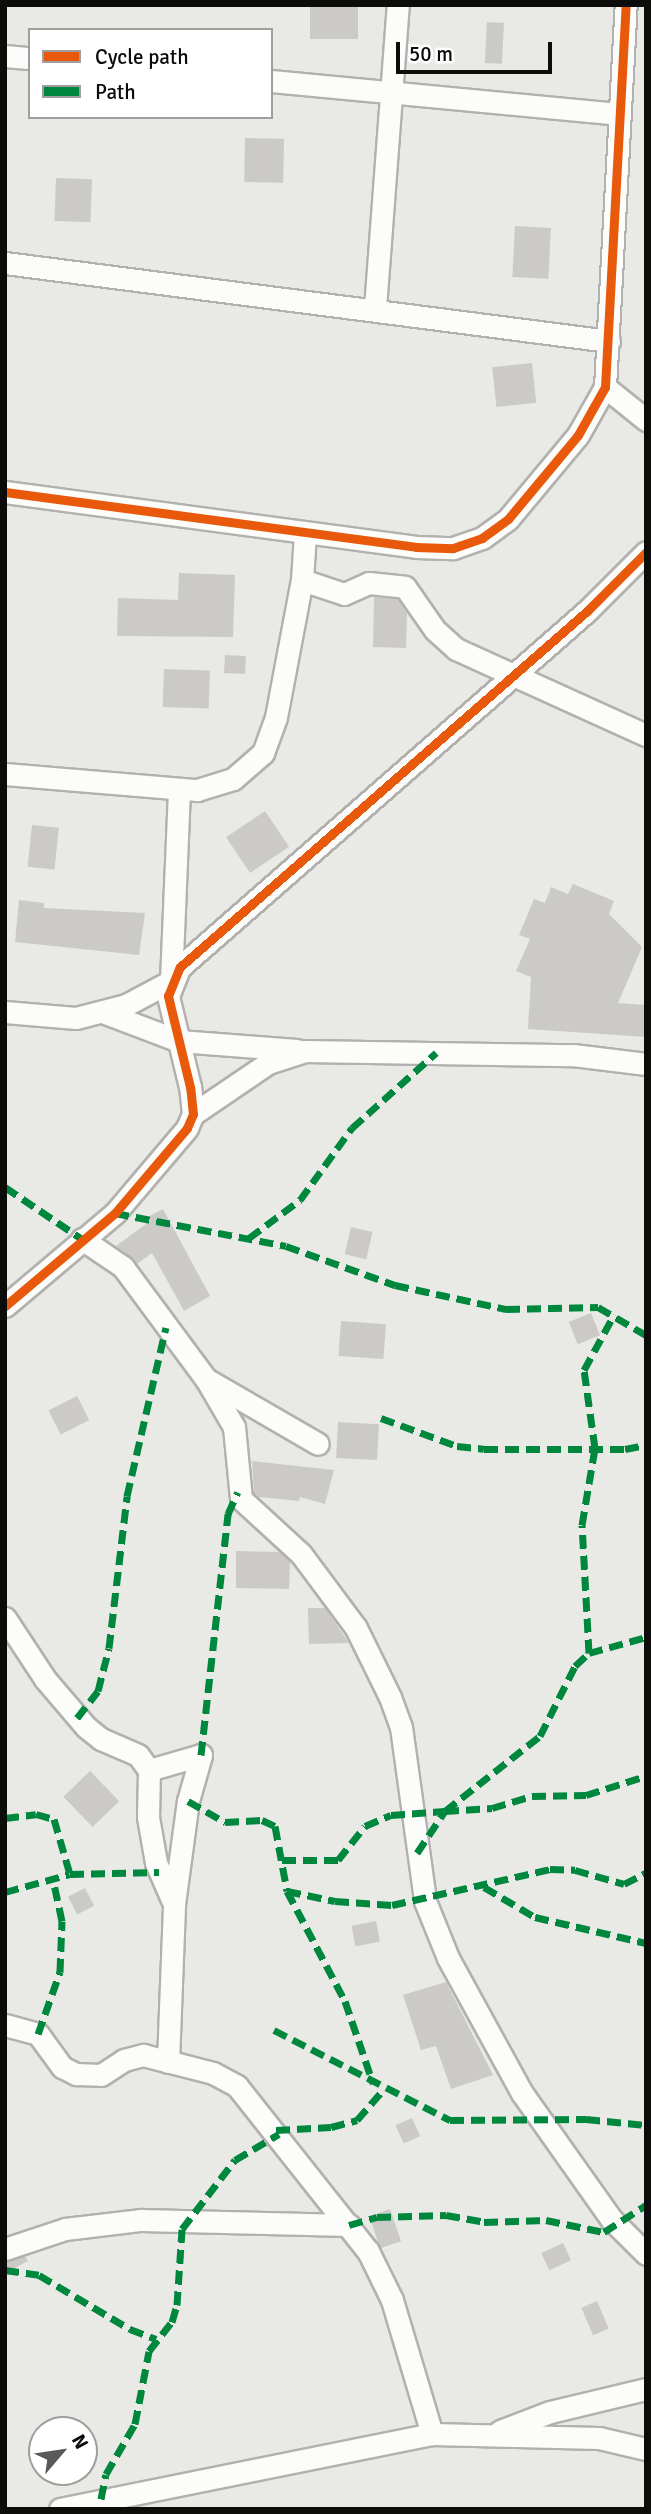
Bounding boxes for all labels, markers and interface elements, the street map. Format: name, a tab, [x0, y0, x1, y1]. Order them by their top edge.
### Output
legend	[28, 28, 273, 119]
scale bar	[399, 28, 555, 72]
text: 50 m	[409, 41, 453, 67]
text: Cycle path	[95, 44, 189, 70]
text: Path	[95, 79, 136, 105]
north arrow	[28, 2416, 98, 2486]
text: N	[66, 2430, 93, 2453]

